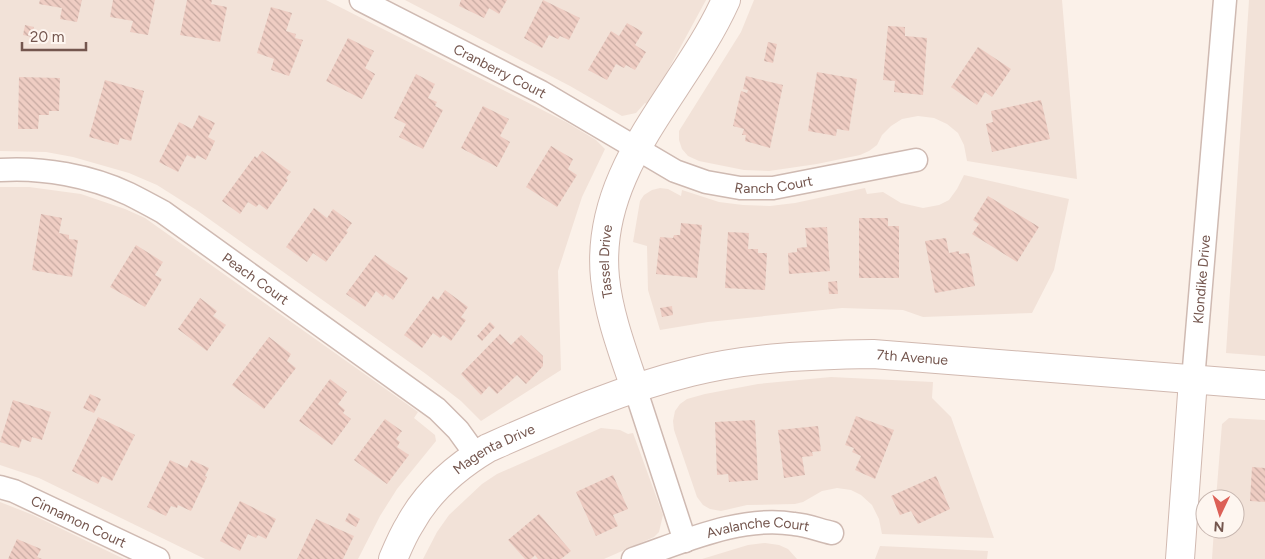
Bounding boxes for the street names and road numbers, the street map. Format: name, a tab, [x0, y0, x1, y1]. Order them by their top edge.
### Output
street label: Cranberry Court	[450, 41, 549, 102]
street label: Ranch Court	[733, 172, 814, 197]
street label: Tassel Drive	[596, 223, 617, 299]
street label: Klondike Drive	[1190, 234, 1214, 325]
street label: Peach Court	[219, 249, 292, 309]
street label: 7th Avenue	[876, 346, 949, 369]
street label: Magenta Drive	[450, 420, 538, 478]
street label: Cinnamon Court	[28, 492, 129, 552]
street label: Avalanche Court	[704, 514, 811, 542]

